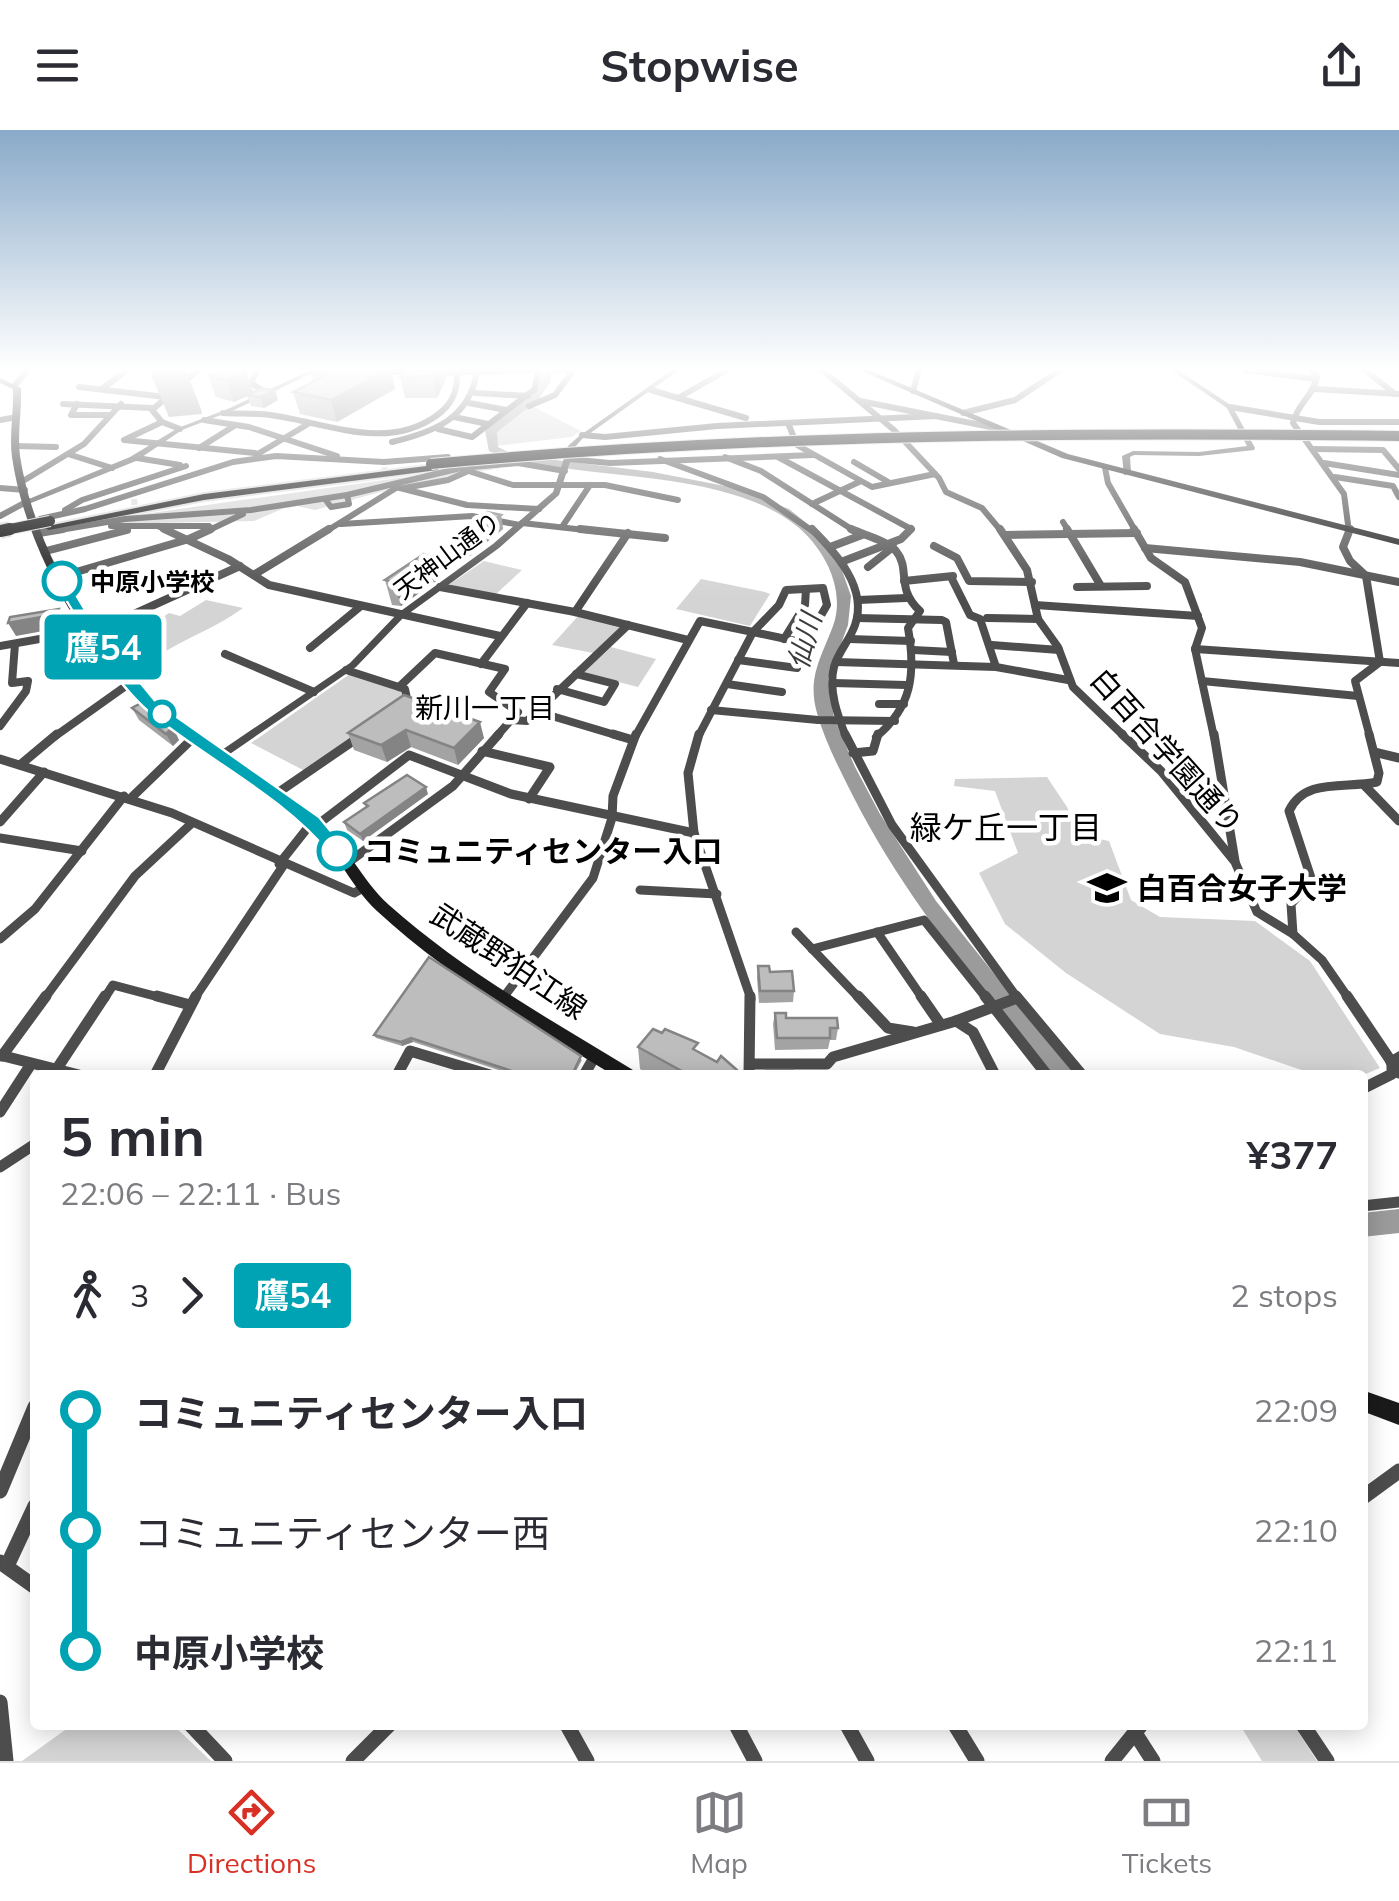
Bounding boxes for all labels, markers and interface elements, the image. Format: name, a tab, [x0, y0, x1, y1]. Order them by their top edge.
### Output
text: Stopwise	[600, 37, 799, 93]
icon: menu	[30, 38, 85, 93]
icon: share	[1314, 38, 1369, 93]
street label: 天神山通り	[388, 505, 506, 605]
marker: 中原小学校	[43, 562, 81, 600]
place label: 中原小学校	[90, 566, 215, 597]
water label: 仙川	[780, 607, 829, 673]
line badge: 鷹54	[46, 614, 160, 680]
text: 鷹54	[64, 625, 142, 669]
street label: 白百合学園通り	[1083, 660, 1251, 842]
district label: 新川一丁目	[415, 690, 555, 725]
unlabelled marker	[149, 701, 175, 727]
district label: 緑ケ丘一丁目	[910, 807, 1102, 847]
marker: コミュニティセンター入口	[318, 832, 356, 870]
place label: コミュニティセンター入口	[364, 832, 722, 870]
school or university icon: 白百合女子大学	[1086, 867, 1128, 909]
place label: 白百合女子大学	[1137, 869, 1347, 907]
street label: 武蔵野狛江線	[424, 895, 594, 1027]
text: 5 min	[60, 1101, 205, 1170]
text: ¥377	[1247, 1131, 1338, 1179]
text: 22:06 – 22:11 · Bus	[60, 1173, 341, 1213]
icon: walk	[60, 1268, 115, 1323]
icon: forward	[164, 1268, 219, 1323]
text: 鷹54	[254, 1273, 331, 1317]
text: 3	[130, 1275, 149, 1315]
text: 2 stops	[1230, 1275, 1338, 1315]
text: コミュニティセンター入口	[134, 1389, 588, 1437]
text: 22:09	[1254, 1390, 1338, 1430]
text: コミュニティセンター西	[134, 1509, 550, 1557]
text: 22:10	[1254, 1510, 1338, 1550]
text: 中原小学校	[134, 1629, 324, 1677]
text: 22:11	[1254, 1630, 1338, 1670]
tab: Directions	[187, 1785, 316, 1880]
tab: Map	[690, 1785, 748, 1880]
tab: Tickets	[1122, 1785, 1212, 1880]

